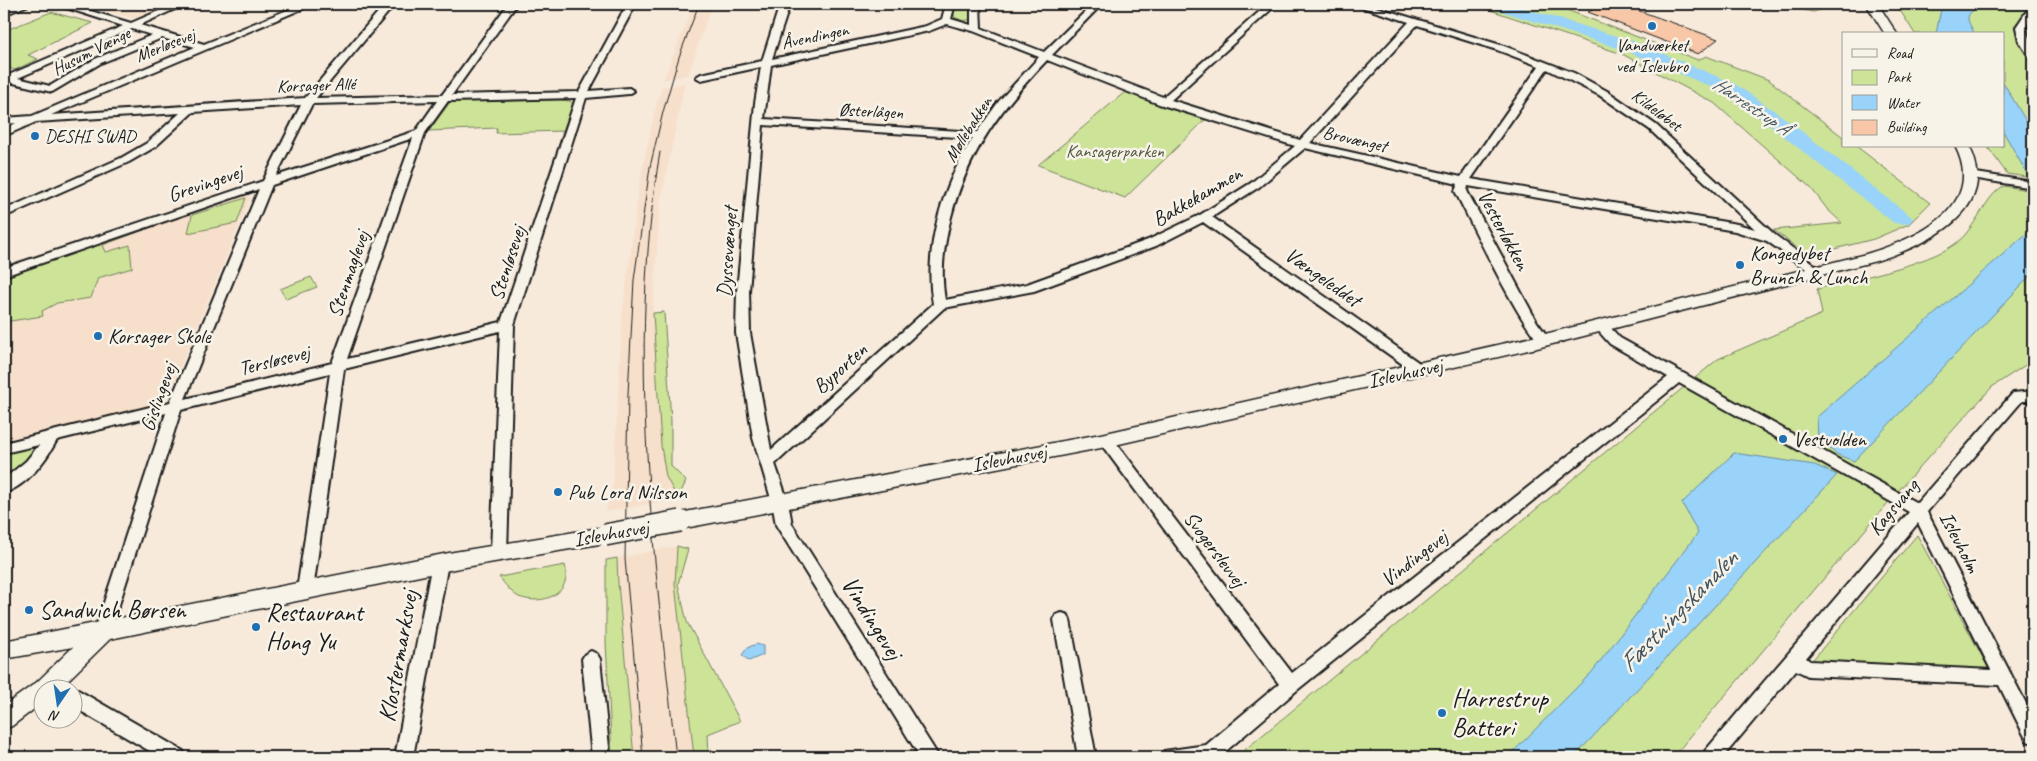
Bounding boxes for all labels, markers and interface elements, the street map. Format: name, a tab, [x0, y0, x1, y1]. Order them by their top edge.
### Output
street label: Åvendingen	[780, 18, 851, 54]
marker: Vandværket ved Islevbro	[1646, 20, 1658, 32]
street label: Husum Vænge	[48, 22, 135, 80]
street label: Merløsevej	[132, 22, 200, 67]
legend	[1842, 32, 2004, 148]
place label: Vandværket ved Islevbro	[1616, 34, 1691, 77]
text: Road	[1887, 44, 1914, 63]
text: Park	[1887, 68, 1912, 87]
water label: Harrestrup Å	[1708, 72, 1799, 144]
street label: Korsager Allé	[276, 73, 359, 97]
street label: Kildeløbet	[1627, 84, 1688, 137]
street label: Møllebakken	[939, 91, 997, 166]
text: Water	[1887, 94, 1921, 113]
street label: Østerlågen	[838, 98, 905, 124]
text: Building	[1887, 118, 1927, 137]
street label: Brovænget	[1321, 121, 1392, 158]
place label: DESHI SWAD	[45, 125, 137, 147]
marker: DESHI SWAD	[29, 130, 41, 142]
park label: Kansagerparken	[1066, 140, 1165, 162]
street label: Grevingevej	[164, 157, 248, 208]
street label: Bakkekammen	[1147, 159, 1248, 232]
street label: Vesterløkken	[1472, 185, 1537, 276]
street label: Dyssevænget	[711, 203, 743, 298]
street label: Stenløsevej	[483, 220, 532, 304]
street label: Stenmaglevej	[321, 225, 376, 321]
place label: Kongedybet Brunch & Lunch	[1750, 240, 1868, 290]
street label: Vængeleddet	[1280, 241, 1368, 314]
marker: Kongedybet Brunch & Lunch	[1734, 259, 1746, 271]
place label: Korsager Skole	[108, 323, 212, 349]
marker: Korsager Skole	[92, 330, 104, 342]
street label: Byporten	[807, 336, 873, 399]
street label: Tersløsevej	[236, 338, 315, 381]
street label: Islevhusvej	[1365, 351, 1447, 394]
street label: Gislingevej	[134, 357, 183, 435]
place label: Vestvolden	[1793, 426, 1868, 452]
marker: Vestvolden	[1777, 433, 1789, 445]
street label: Islevhusvej	[970, 438, 1051, 478]
street label: Kagsvang	[1862, 472, 1925, 541]
place label: Pub Lord Nilsson	[568, 479, 687, 505]
marker: Pub Lord Nilsson	[552, 486, 564, 498]
street label: Svogerslevvej	[1178, 506, 1253, 594]
street label: Islevholm	[1934, 507, 1987, 578]
street label: Islevhusvej	[572, 513, 653, 552]
street label: Vindingevej	[1375, 522, 1455, 592]
water label: Fæstningskanalen	[1611, 541, 1746, 679]
street label: Vindingevej	[834, 570, 912, 668]
street label: Klostermarksvej	[371, 585, 426, 724]
place label: Sandwich Børsen	[39, 594, 187, 626]
place label: Restaurant Hong Yu	[266, 597, 366, 658]
marker: Sandwich Børsen	[23, 604, 35, 616]
marker: Restaurant Hong Yu	[250, 621, 262, 633]
north arrow	[32, 678, 82, 728]
place label: Harrestrup Batteri	[1452, 683, 1549, 744]
text: N	[47, 706, 61, 725]
marker: Harrestrup Batteri	[1436, 707, 1448, 719]

